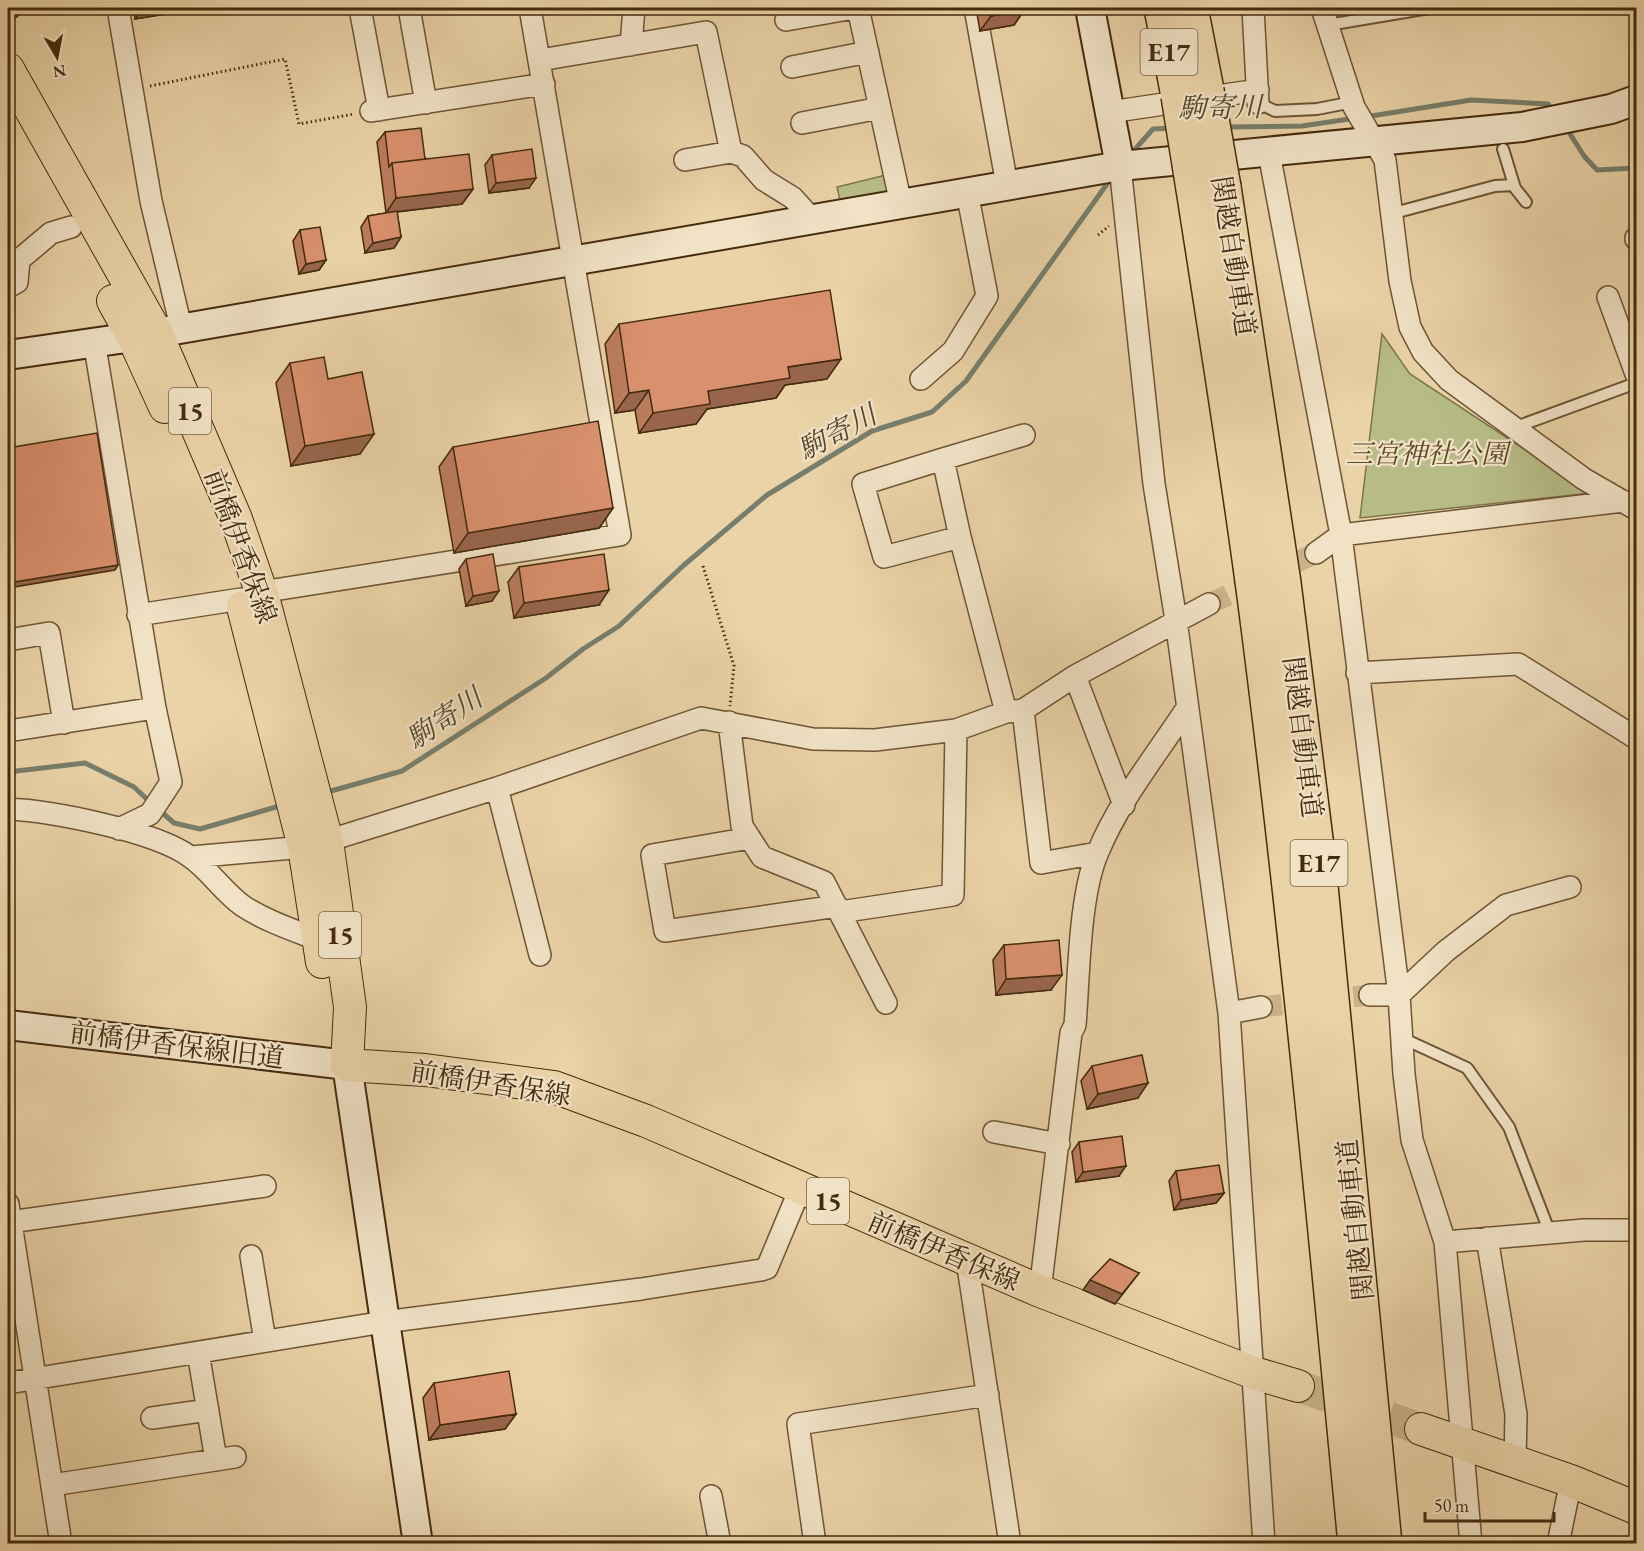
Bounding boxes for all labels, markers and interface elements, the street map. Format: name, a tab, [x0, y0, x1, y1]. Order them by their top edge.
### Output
north arrow	[27, 27, 87, 87]
road number: E17	[1140, 29, 1198, 75]
text: N	[51, 60, 68, 83]
water label: 駒寄川	[1178, 88, 1265, 126]
street label: 関越自動車道	[1204, 173, 1264, 339]
road number: 15	[169, 388, 211, 434]
water label: 駒寄川	[791, 395, 885, 468]
park label: 三宮神社公園	[1346, 436, 1512, 471]
street label: 前橋伊香保線	[197, 464, 285, 628]
street label: 関越自動車道	[1276, 654, 1330, 820]
water label: 駒寄川	[399, 678, 491, 756]
road number: E17	[1290, 840, 1348, 886]
road number: 15	[319, 912, 361, 958]
street label: 前橋伊香保線旧道	[68, 1014, 286, 1076]
street label: 前橋伊香保線	[408, 1053, 574, 1113]
street label: 関越自動車道	[1329, 1138, 1381, 1302]
road number: 15	[807, 1178, 849, 1224]
street label: 前橋伊香保線	[863, 1203, 1025, 1299]
scale bar	[1425, 1485, 1554, 1523]
text: 50 m	[1434, 1494, 1469, 1517]

